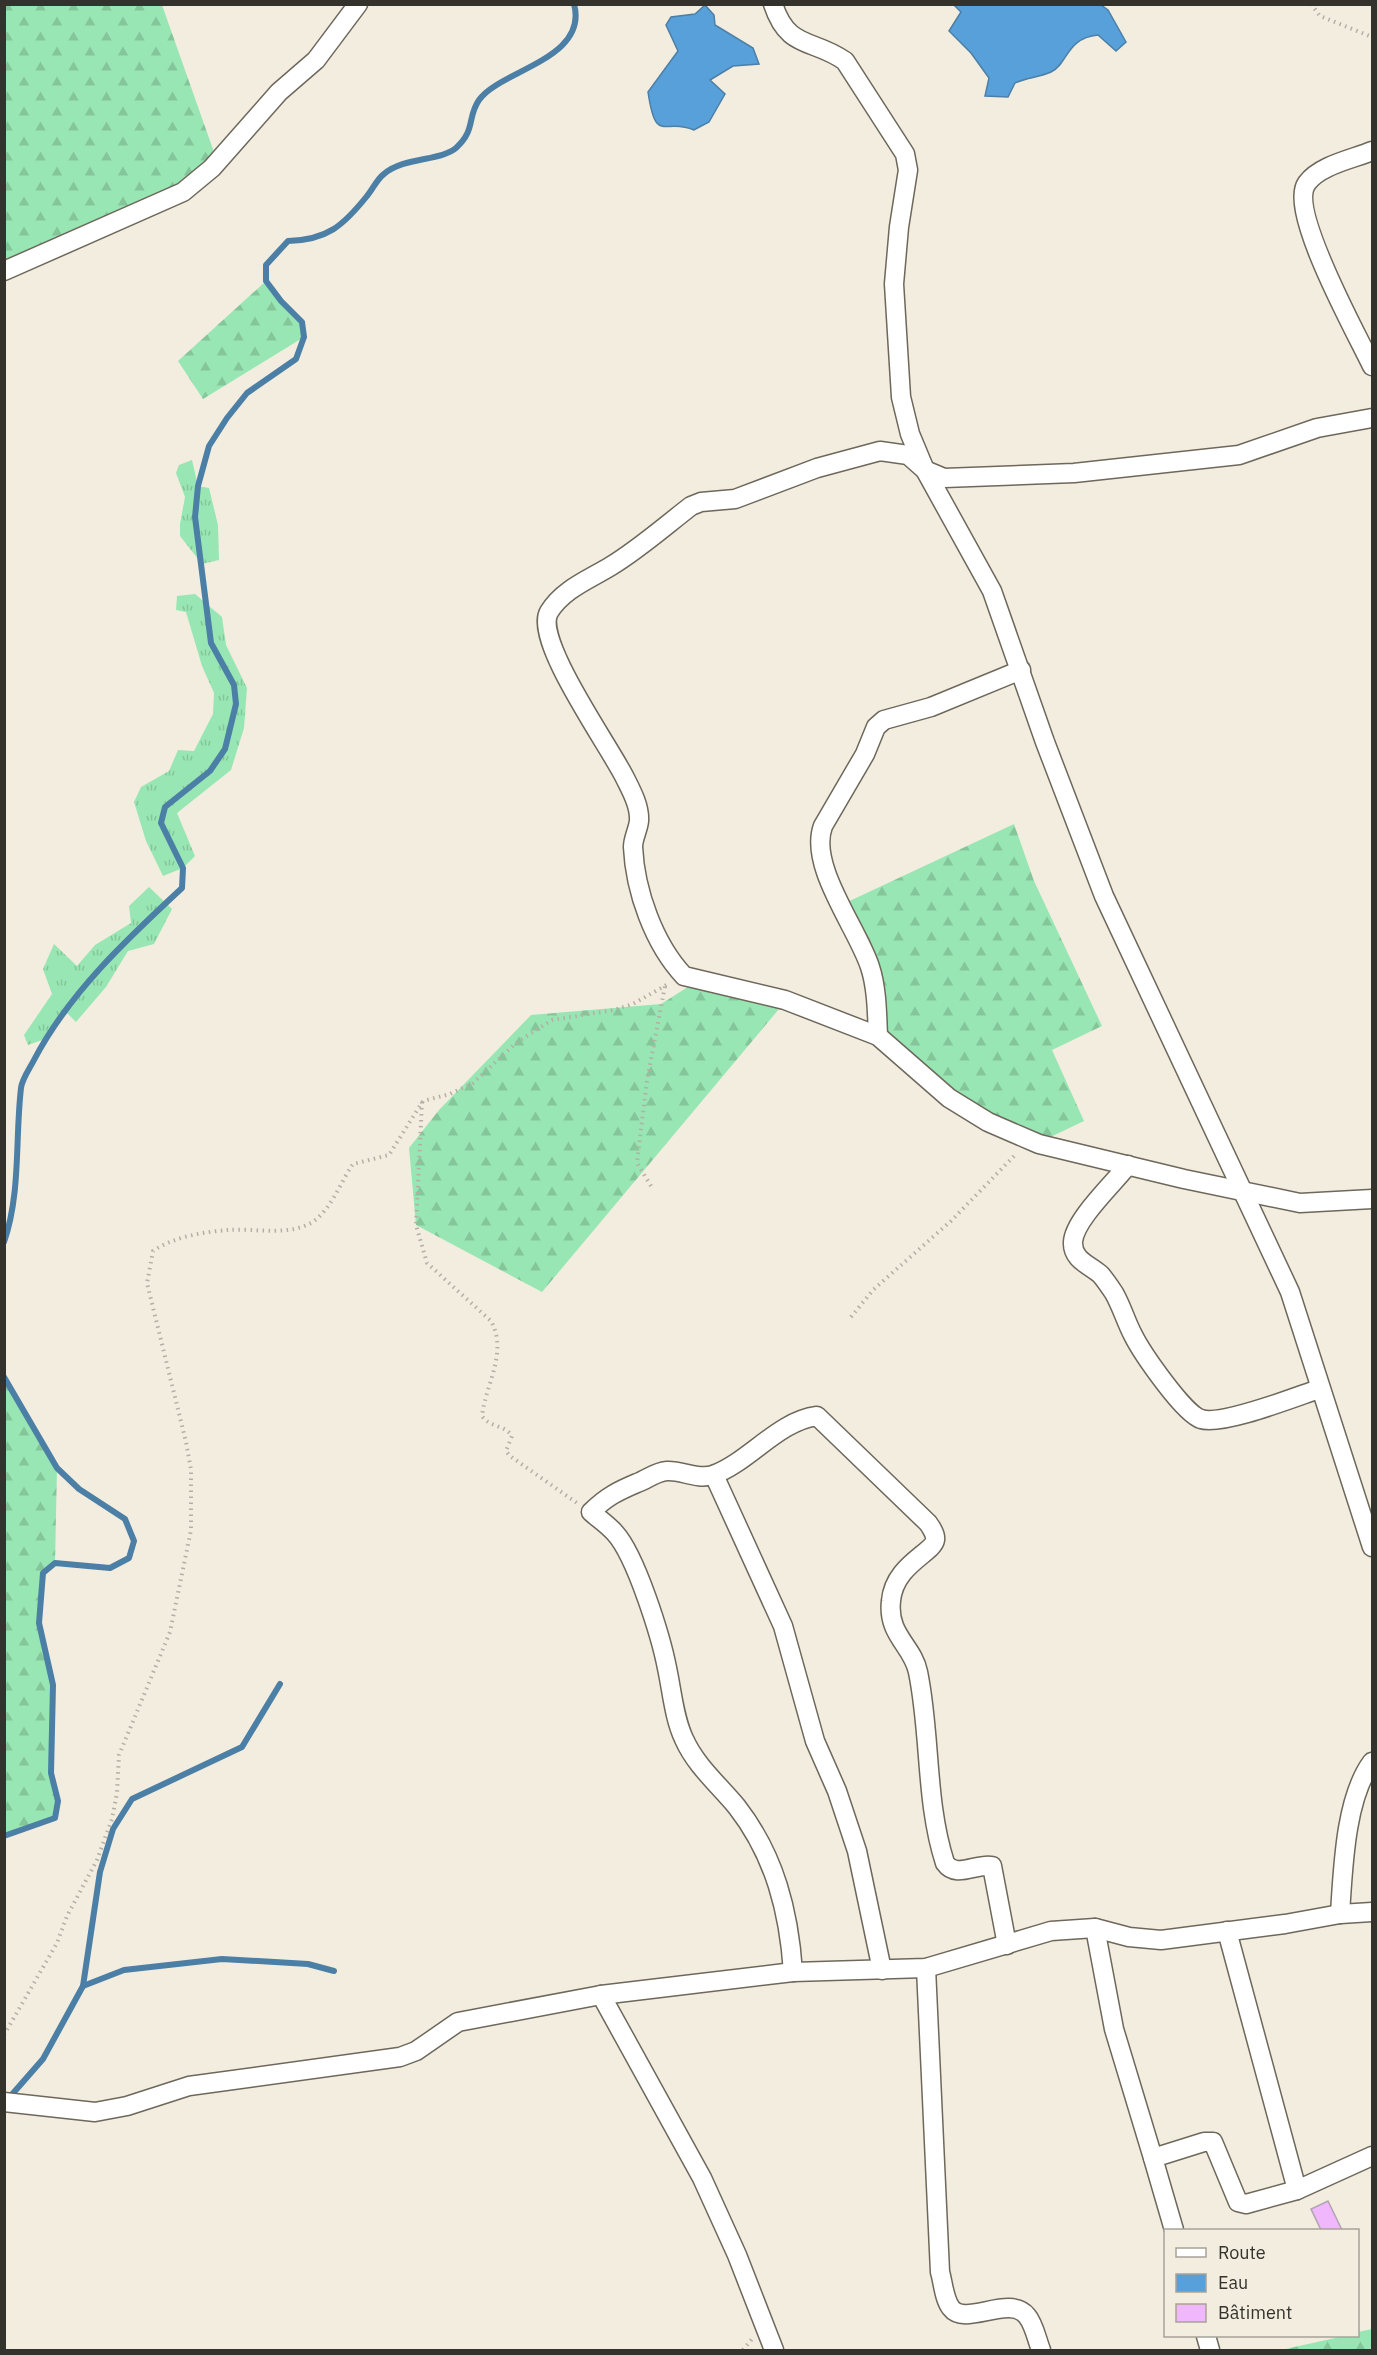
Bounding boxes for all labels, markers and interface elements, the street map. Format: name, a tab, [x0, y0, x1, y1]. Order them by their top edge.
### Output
legend	[1164, 2229, 1359, 2337]
text: Route	[1218, 2241, 1266, 2264]
text: Eau	[1218, 2271, 1248, 2294]
text: Bâtiment	[1218, 2301, 1292, 2324]

